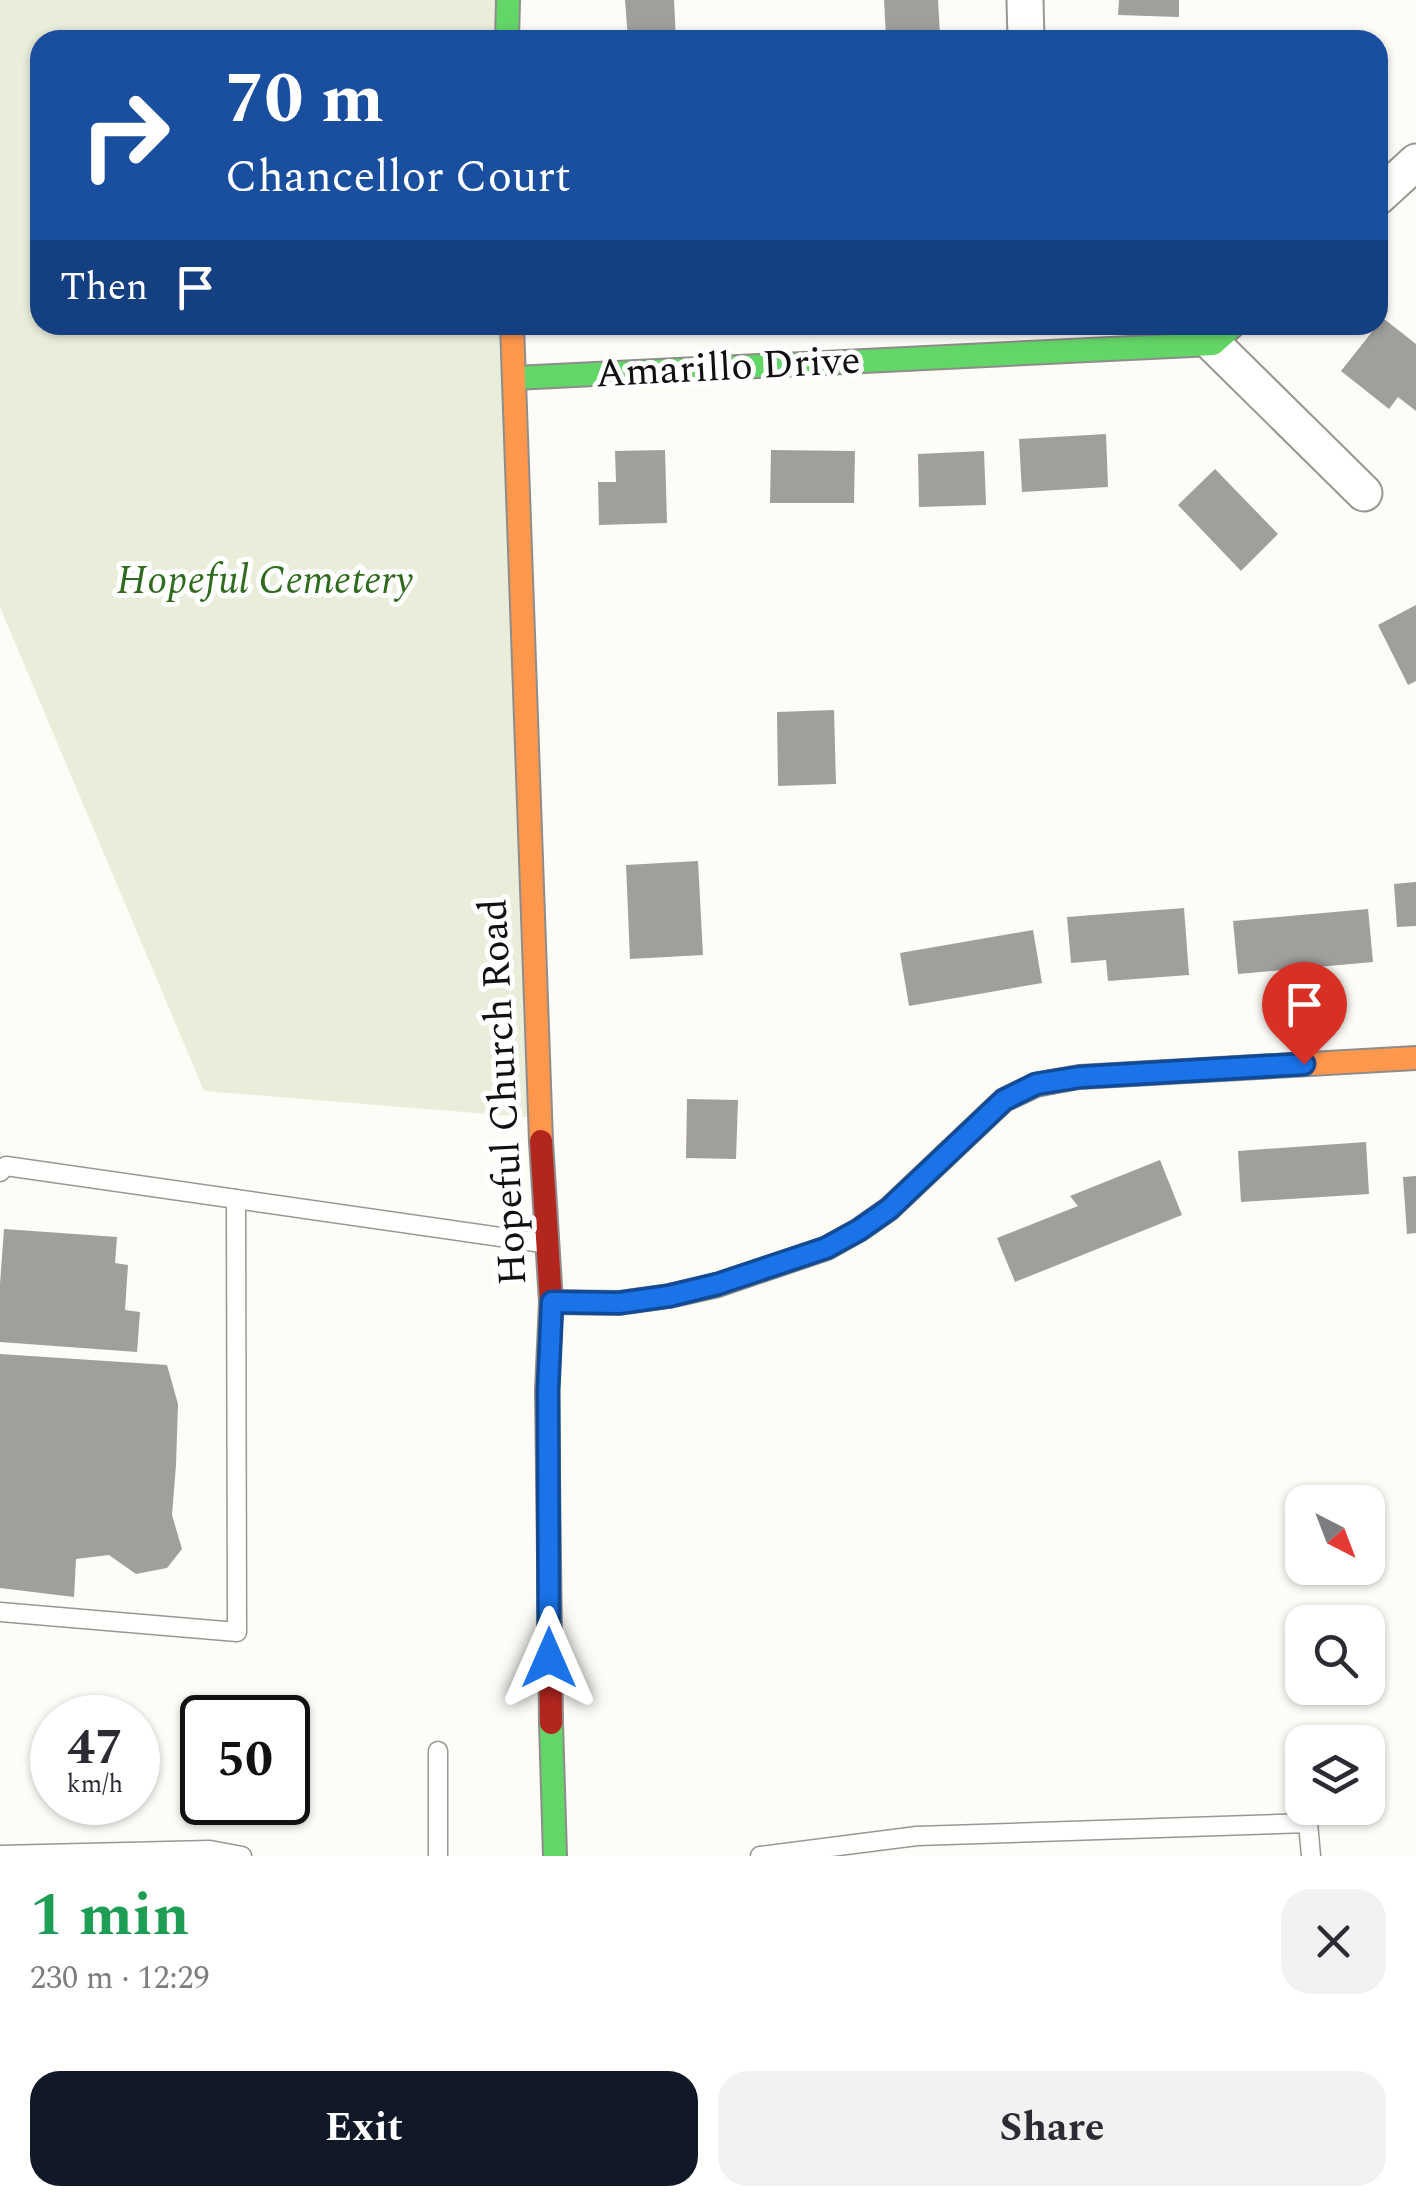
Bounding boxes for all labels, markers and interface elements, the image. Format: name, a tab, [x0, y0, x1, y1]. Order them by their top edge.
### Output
text: 70 m	[225, 47, 384, 153]
icon: right	[60, 70, 190, 200]
text: Chancellor Court	[225, 143, 571, 212]
text: Then	[60, 259, 148, 317]
icon: arrive	[168, 260, 223, 315]
street label: Amarillo Drive	[594, 331, 862, 405]
park label: Hopeful Cemetery	[117, 551, 413, 612]
street label: Hopeful Church Road	[463, 897, 545, 1287]
pin	[1262, 962, 1347, 1065]
icon: arrive	[1277, 977, 1332, 1032]
north arrow	[1285, 1485, 1385, 1585]
map controls	[1285, 1485, 1385, 1825]
button: search	[1285, 1605, 1385, 1705]
position arrow	[497, 1606, 601, 1710]
speed limit sign: 50	[180, 1695, 310, 1825]
text: 47	[67, 1710, 123, 1786]
button: layers	[1285, 1725, 1385, 1825]
text: km/h	[67, 1766, 123, 1804]
text: 1 min	[30, 1870, 190, 1962]
button: close	[1281, 1889, 1386, 1994]
text: 230 m · 12:29	[30, 1954, 210, 2003]
button: Exit	[30, 2071, 698, 2186]
button: Share	[718, 2071, 1386, 2186]

